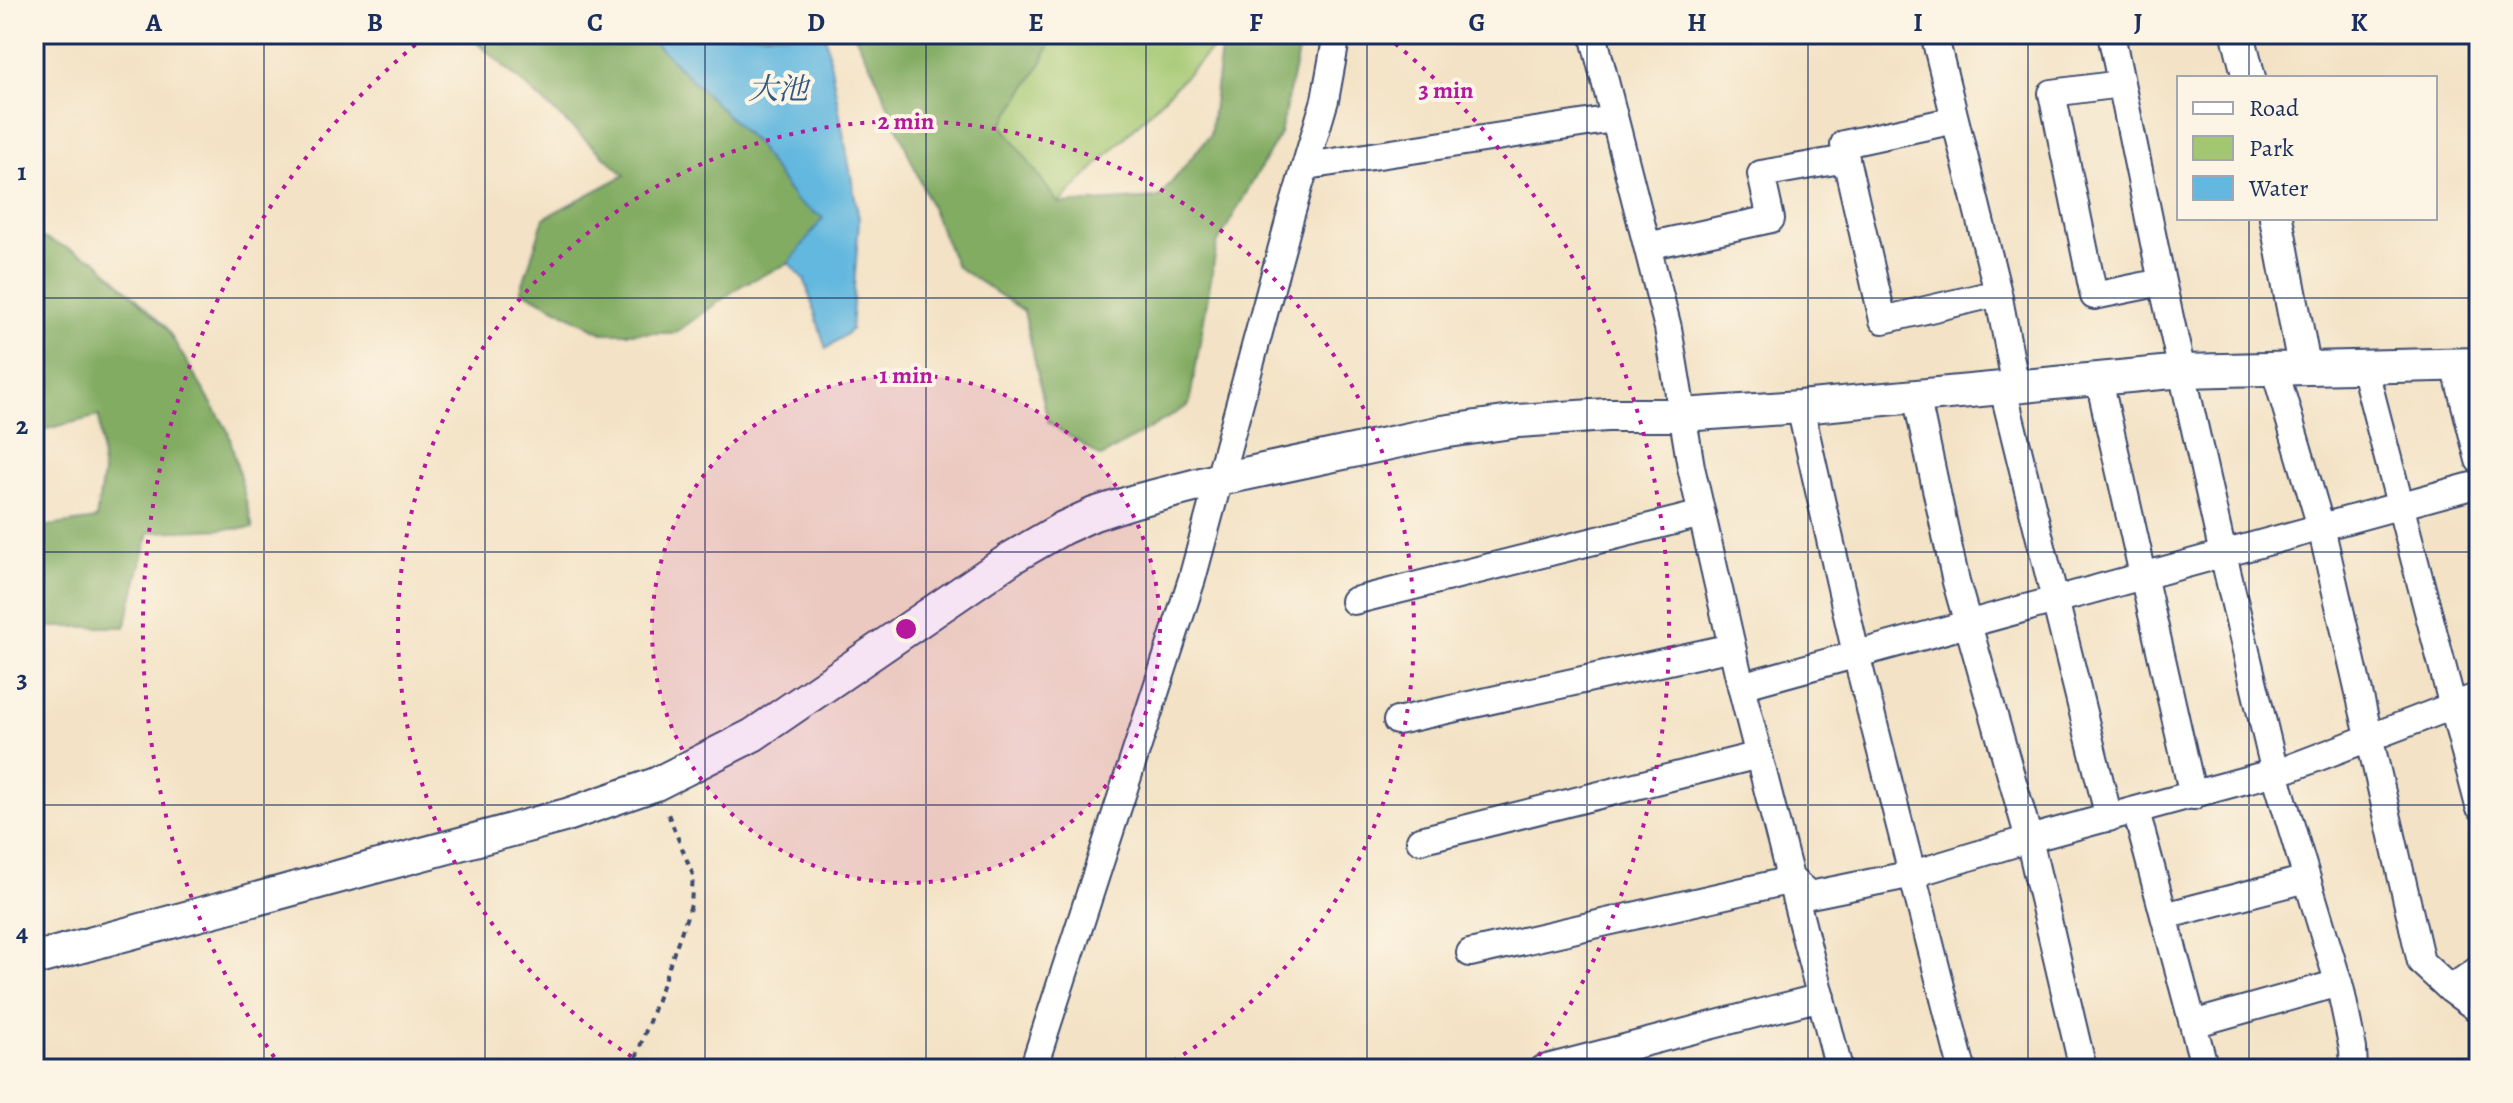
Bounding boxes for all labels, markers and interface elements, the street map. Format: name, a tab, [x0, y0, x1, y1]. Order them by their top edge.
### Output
text: A	[145, 5, 163, 40]
text: B	[367, 5, 383, 40]
text: C	[587, 5, 603, 40]
text: D	[807, 5, 825, 40]
text: E	[1028, 5, 1044, 40]
text: F	[1249, 5, 1263, 40]
text: G	[1468, 5, 1486, 40]
text: H	[1687, 5, 1707, 40]
text: I	[1913, 5, 1923, 40]
text: J	[2134, 5, 2142, 40]
text: K	[2350, 5, 2368, 40]
water label: 大池	[748, 69, 811, 109]
text: 3 min	[1418, 74, 1474, 106]
legend	[2177, 76, 2437, 220]
text: Road	[2249, 92, 2299, 124]
text: 2 min	[878, 105, 935, 137]
text: Park	[2249, 132, 2294, 164]
text: 1	[17, 154, 27, 189]
text: Water	[2248, 172, 2309, 204]
text: 1 min	[879, 359, 933, 391]
text: 2	[16, 408, 29, 443]
centre of rings	[892, 615, 920, 643]
text: 3	[16, 661, 28, 696]
text: 4	[16, 915, 28, 950]

